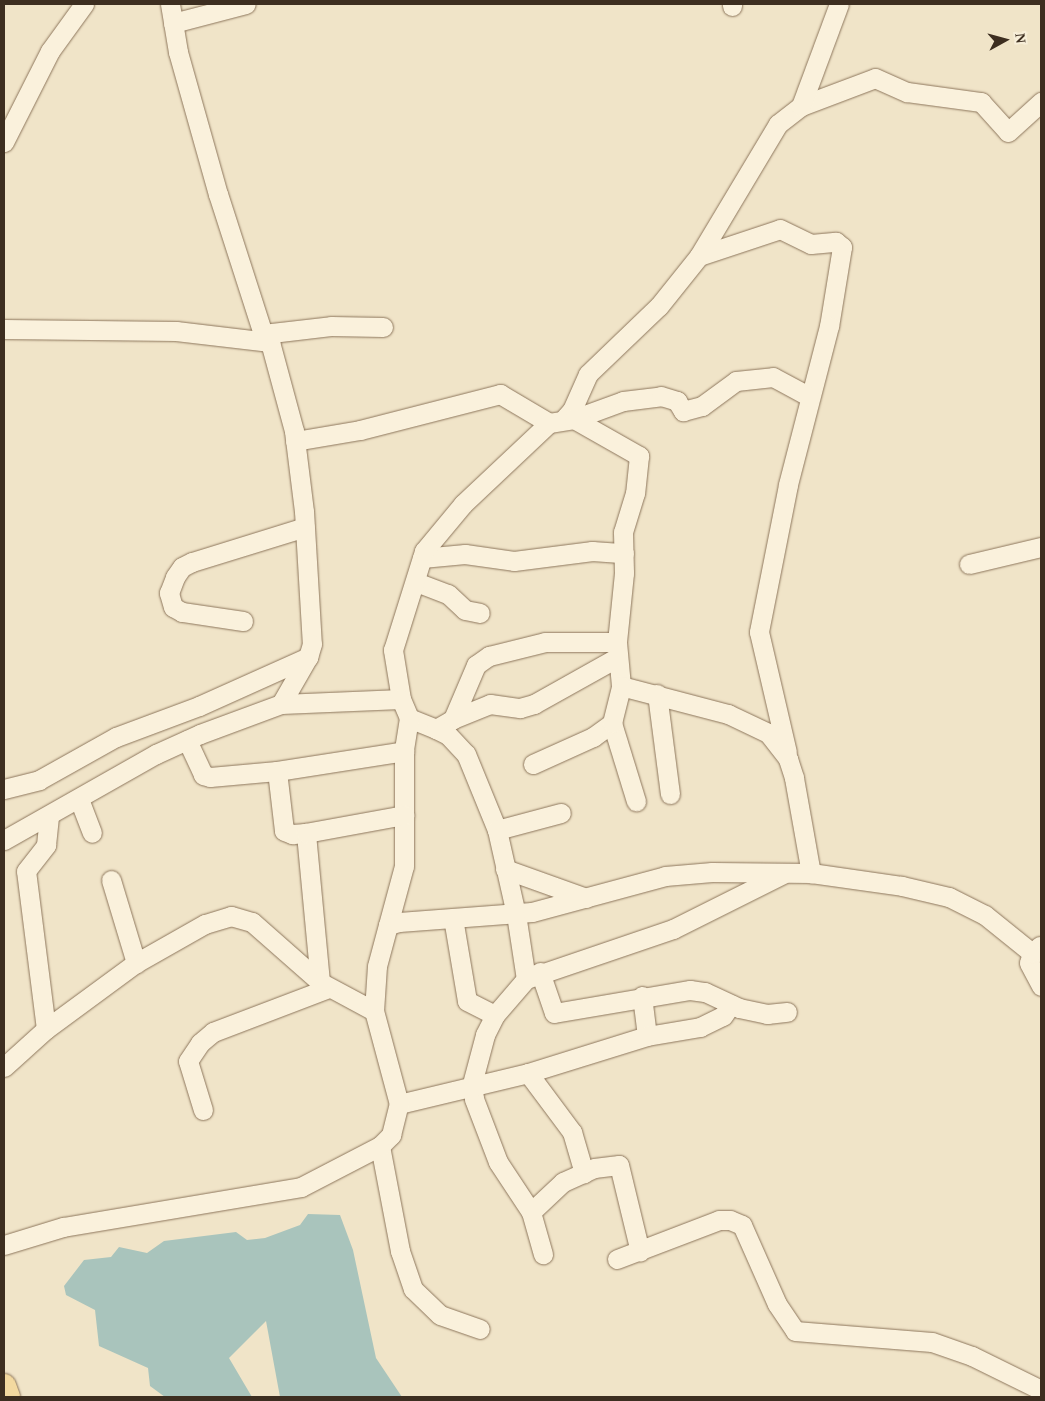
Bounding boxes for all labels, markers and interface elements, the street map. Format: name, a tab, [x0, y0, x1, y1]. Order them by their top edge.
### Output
north arrow	[980, 15, 1030, 65]
text: N	[1012, 32, 1028, 44]

